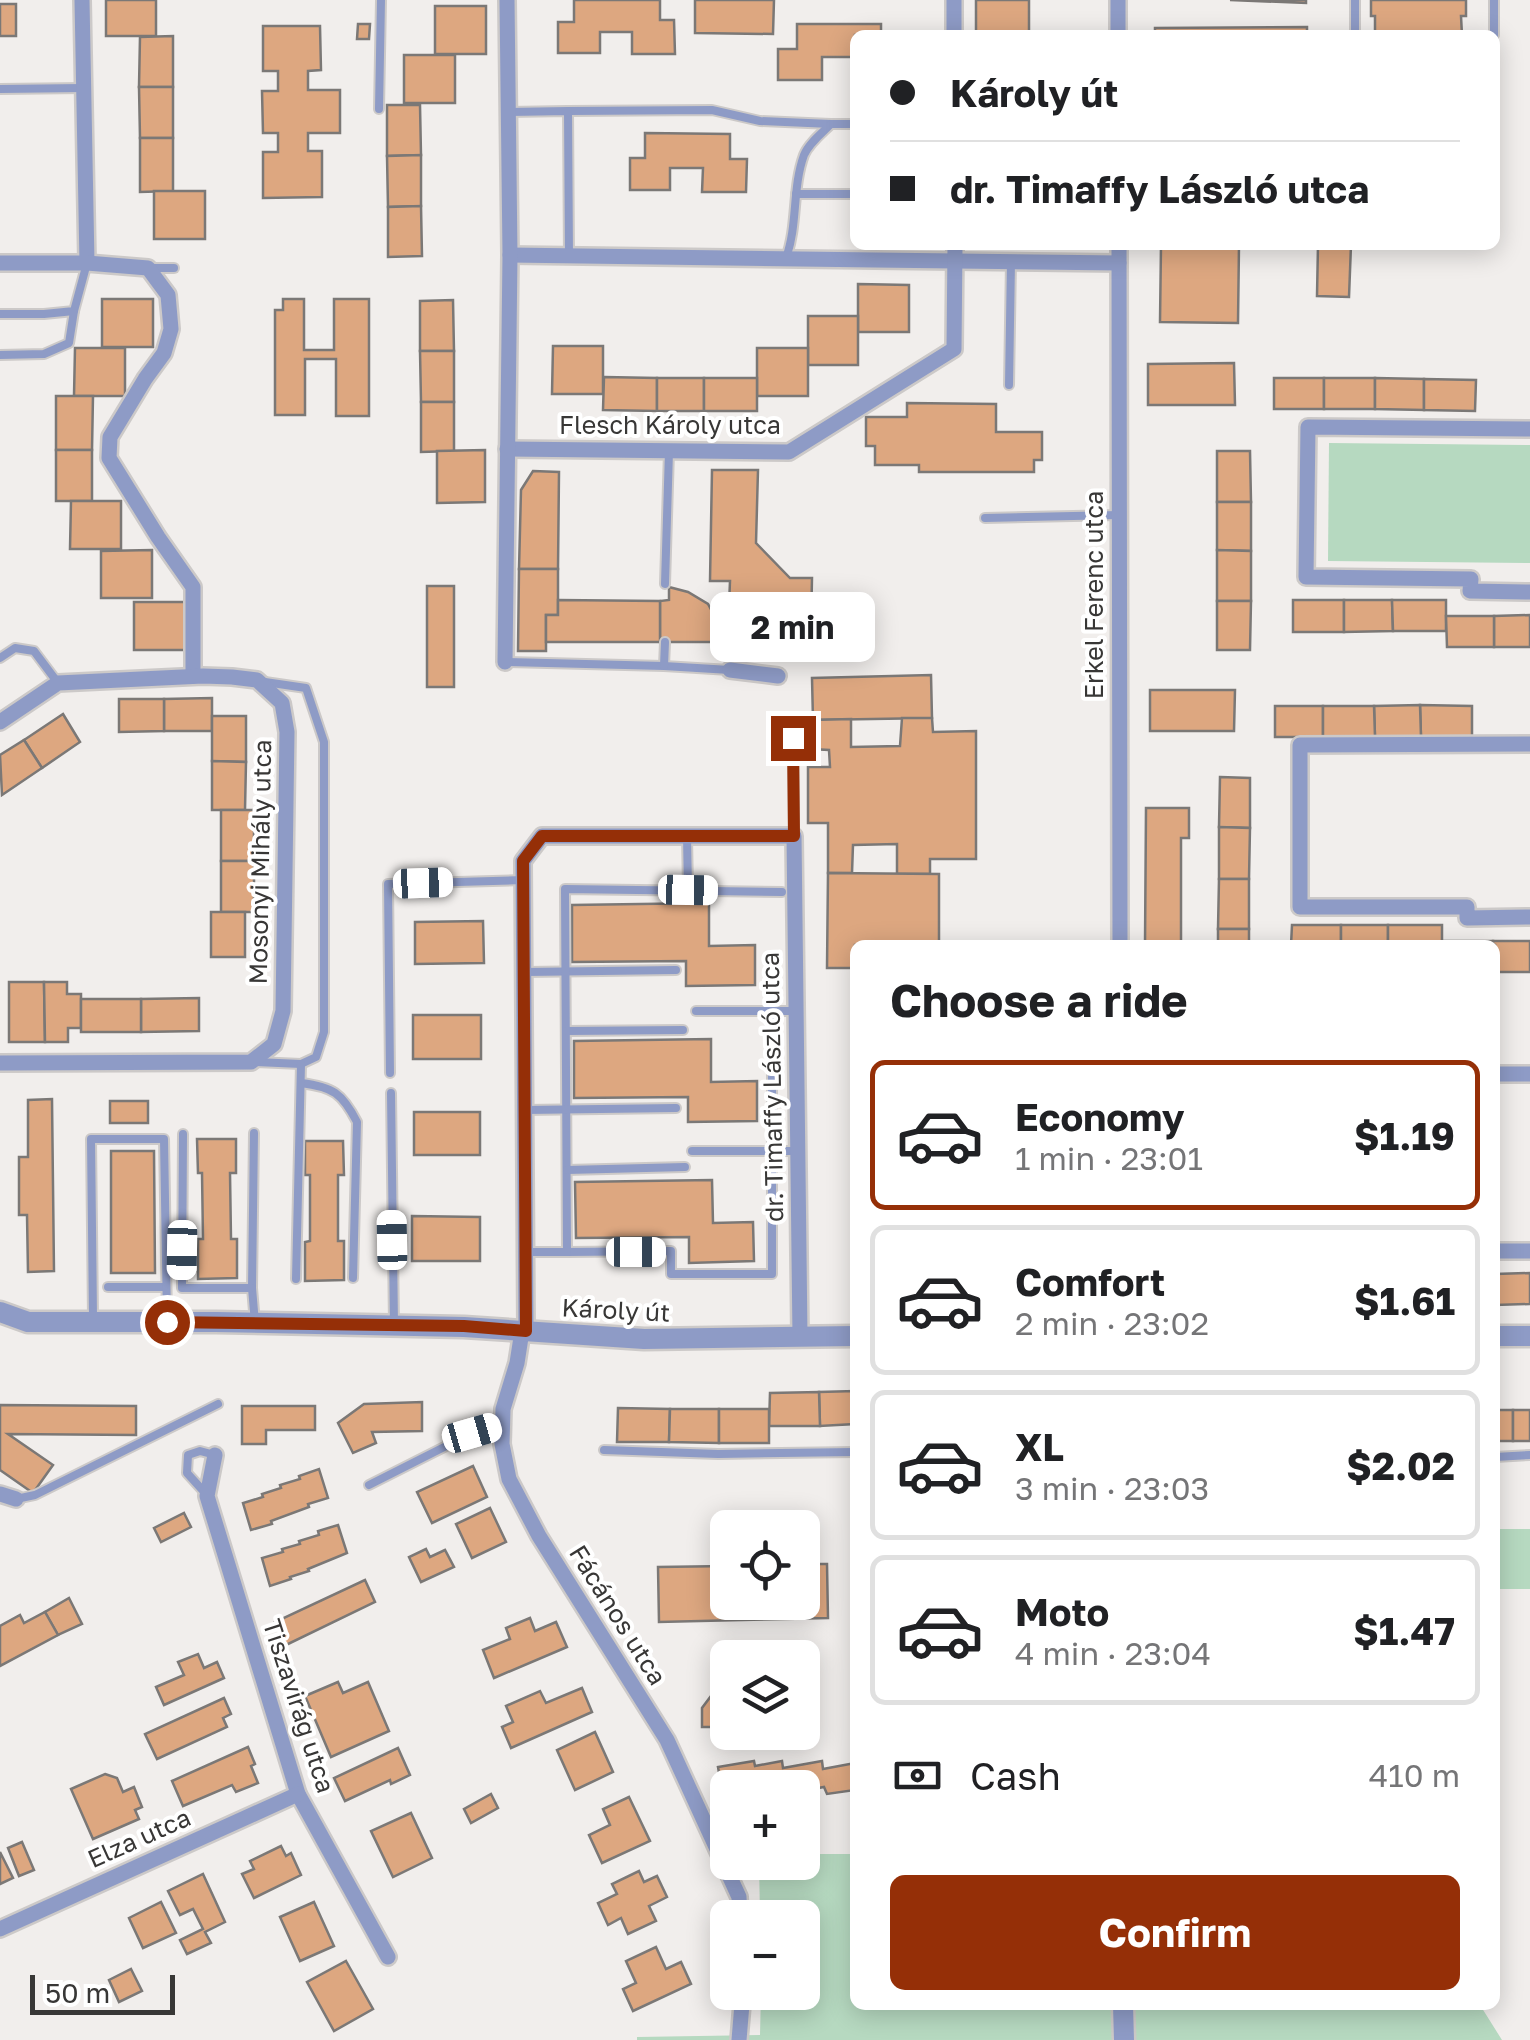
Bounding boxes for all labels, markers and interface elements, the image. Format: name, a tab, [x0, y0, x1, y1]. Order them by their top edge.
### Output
text: Károly út	[950, 70, 1118, 115]
text: dr. Timaffy László utca	[950, 166, 1369, 211]
street label: Flesch Károly utca	[559, 409, 781, 440]
street label: Erkel Ferenc utca	[1078, 491, 1109, 699]
callout: 2 min	[710, 593, 876, 663]
text: 2 min	[751, 608, 834, 646]
route end	[771, 716, 816, 761]
street label: Mosonyi Mihály utca	[242, 739, 277, 985]
car	[392, 867, 454, 899]
car	[658, 874, 718, 906]
street label: dr. Timaffy László utca	[754, 952, 789, 1222]
text: Choose a ride	[890, 973, 1188, 1027]
icon: car	[895, 1090, 985, 1180]
text: Economy	[1015, 1094, 1184, 1139]
text: $1.19	[1354, 1113, 1455, 1158]
text: 1 min · 23:01	[1015, 1139, 1203, 1177]
car	[376, 1210, 408, 1270]
car	[166, 1220, 198, 1280]
car	[606, 1237, 666, 1267]
icon: car	[895, 1255, 985, 1345]
text: Comfort	[1015, 1259, 1165, 1304]
text: $1.61	[1354, 1278, 1455, 1323]
street label: Károly út	[561, 1291, 671, 1328]
route start	[145, 1300, 190, 1345]
text: 2 min · 23:02	[1015, 1304, 1209, 1342]
car	[439, 1410, 505, 1456]
icon: car	[895, 1420, 985, 1510]
text: XL	[1015, 1424, 1064, 1469]
text: $2.02	[1346, 1443, 1455, 1488]
text: 3 min · 23:03	[1015, 1469, 1209, 1507]
map controls	[710, 1510, 820, 2010]
button: locate	[710, 1510, 820, 1620]
street label: Fácános utca	[563, 1539, 674, 1690]
icon: car	[895, 1585, 985, 1675]
text: Moto	[1015, 1589, 1109, 1634]
text: $1.47	[1353, 1608, 1455, 1653]
street label: Tiszavirág utca	[257, 1615, 342, 1797]
text: 4 min · 23:04	[1015, 1634, 1211, 1672]
button: layers	[710, 1640, 820, 1750]
icon: cash	[890, 1748, 945, 1803]
text: Cash	[970, 1753, 1061, 1798]
text: 410 m	[1369, 1756, 1460, 1794]
button: +	[710, 1770, 820, 1880]
street label: Elza utca	[82, 1801, 195, 1874]
button: Confirm	[890, 1875, 1460, 1990]
button: −	[710, 1900, 820, 2010]
scale bar	[30, 1970, 175, 2014]
text: 50 m	[45, 1976, 110, 2009]

